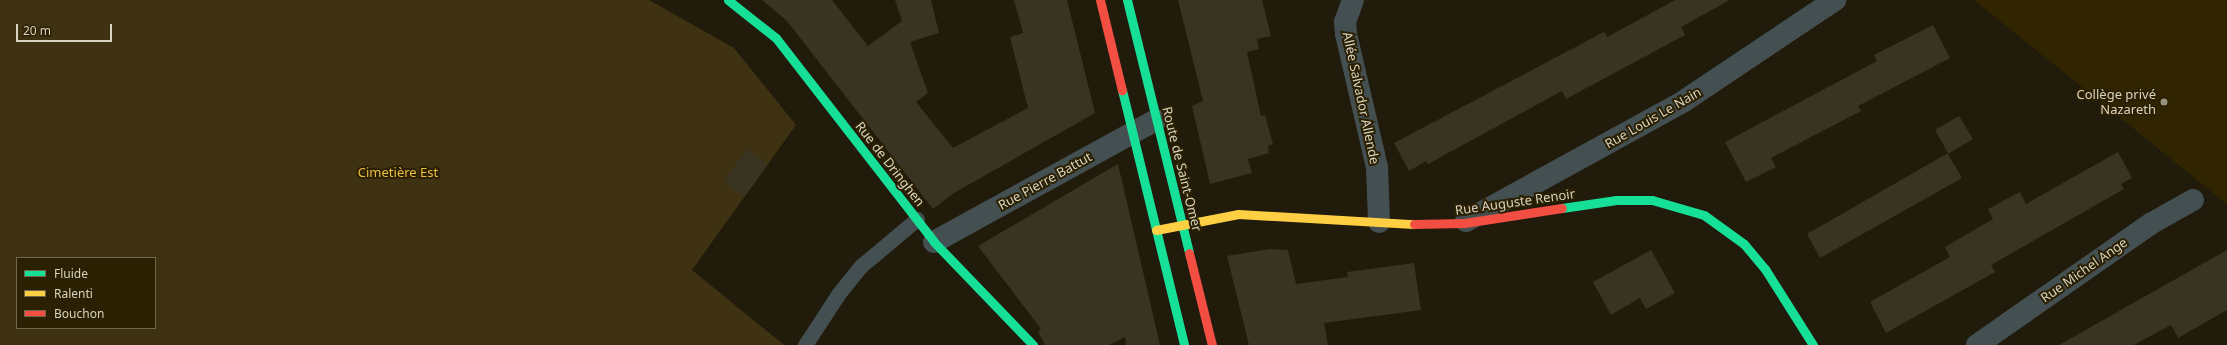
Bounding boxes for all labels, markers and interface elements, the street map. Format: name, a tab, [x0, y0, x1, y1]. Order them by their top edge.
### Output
scale bar	[18, 16, 114, 42]
text: 20 m	[23, 22, 51, 39]
street label: Allée Salvador Allende	[1339, 30, 1383, 166]
street label: Rue Louis Le Nain	[1602, 84, 1704, 152]
place label: Collège privé Nazareth	[2077, 87, 2156, 118]
marker: Collège privé Nazareth	[2159, 97, 2169, 107]
street label: Route de Saint-Omer	[1159, 105, 1205, 233]
street label: Rue de Dringhen	[852, 119, 928, 209]
street label: Rue Pierre Battut	[996, 149, 1094, 213]
park label: Cimetière Est	[358, 164, 438, 180]
street label: Rue Auguste Renoir	[1454, 186, 1576, 218]
street label: Rue Michel Ange	[2038, 234, 2130, 306]
legend	[16, 257, 156, 329]
text: Fluide	[54, 265, 88, 282]
text: Ralenti	[54, 285, 93, 302]
text: Bouchon	[54, 305, 104, 322]

